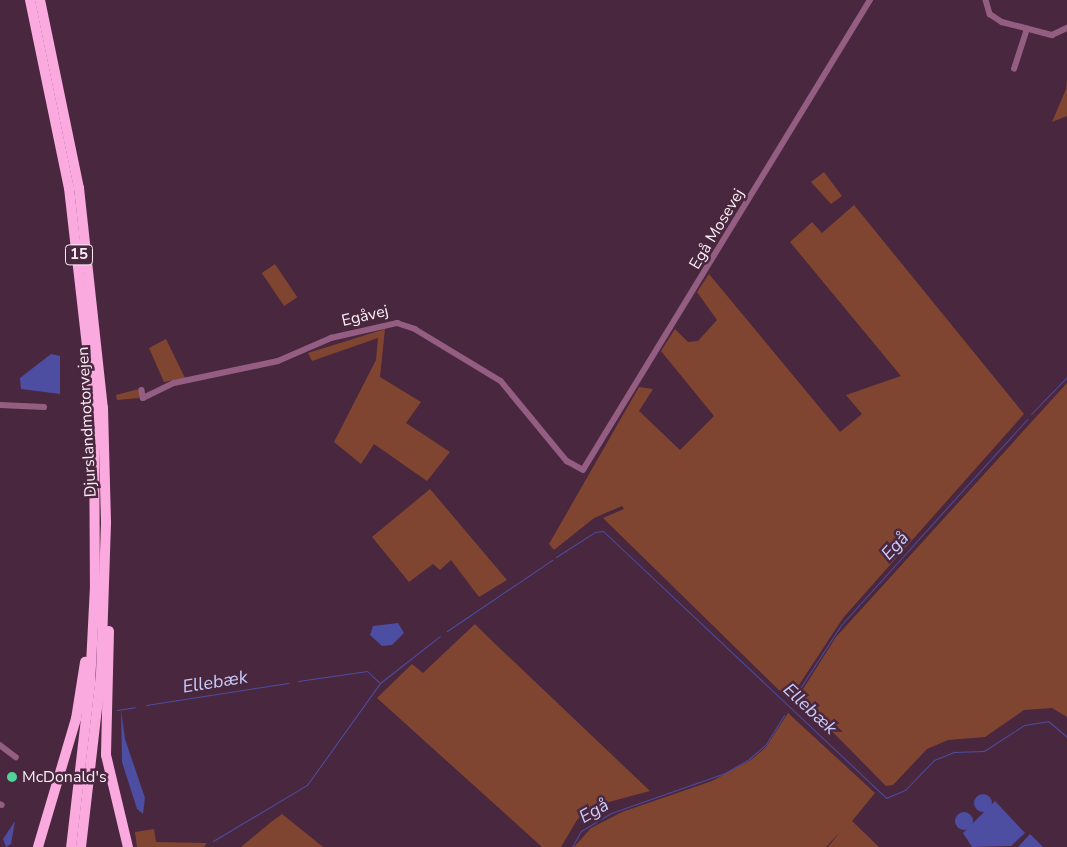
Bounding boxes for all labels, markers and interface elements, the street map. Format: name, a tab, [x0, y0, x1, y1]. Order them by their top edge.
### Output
street label: Egå Mosevej	[686, 185, 748, 273]
road number: 15	[64, 242, 94, 268]
street label: Egåvej	[340, 301, 390, 331]
street label: Djurslandmotorvejen	[73, 346, 101, 498]
water label: Egå	[877, 527, 913, 565]
water label: Ellebæk	[181, 666, 249, 698]
water label: Ellebæk	[779, 679, 841, 739]
place label: McDonald's	[22, 767, 107, 787]
marker: McDonald's	[6, 771, 18, 783]
water label: Egå	[575, 794, 613, 828]

